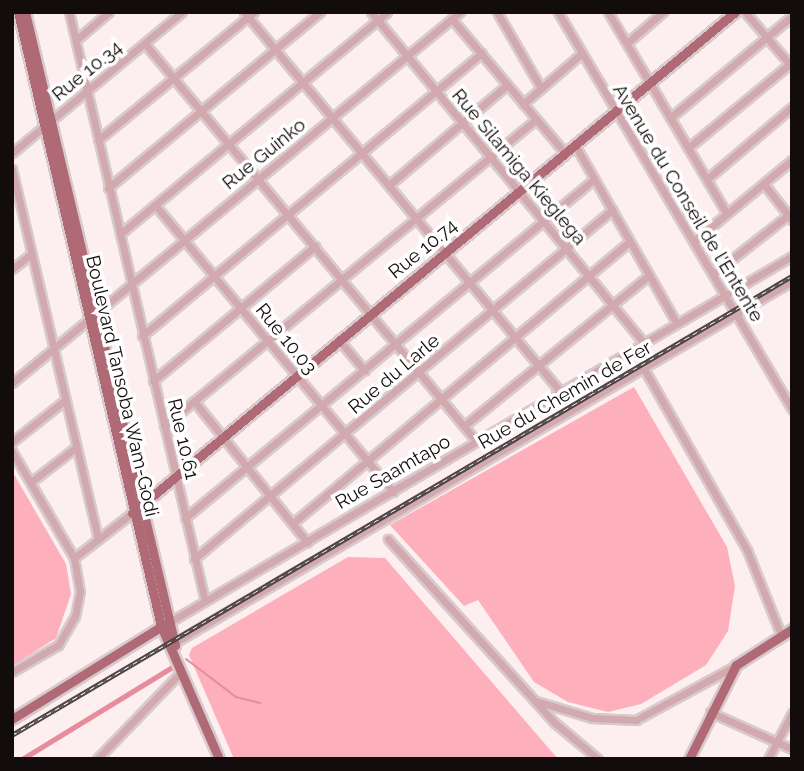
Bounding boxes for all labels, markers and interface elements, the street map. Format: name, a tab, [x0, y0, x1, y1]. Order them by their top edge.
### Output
street label: Rue 10.34	[47, 36, 127, 106]
street label: Avenue du Conseil de l'Entente	[608, 80, 768, 326]
street label: Rue Silamiga Kieglega	[447, 84, 591, 250]
street label: Rue Guinko	[218, 114, 310, 194]
street label: Rue 10.74	[384, 214, 462, 284]
street label: Boulevard Tansoba Wam-Godi	[81, 253, 163, 519]
street label: Rue 10.03	[250, 299, 322, 379]
street label: Rue du Larle	[344, 329, 444, 419]
street label: Rue du Chemin de Fer	[474, 336, 656, 454]
street label: Rue 10.61	[163, 396, 203, 482]
street label: Rue Saamtapo	[331, 430, 455, 514]

